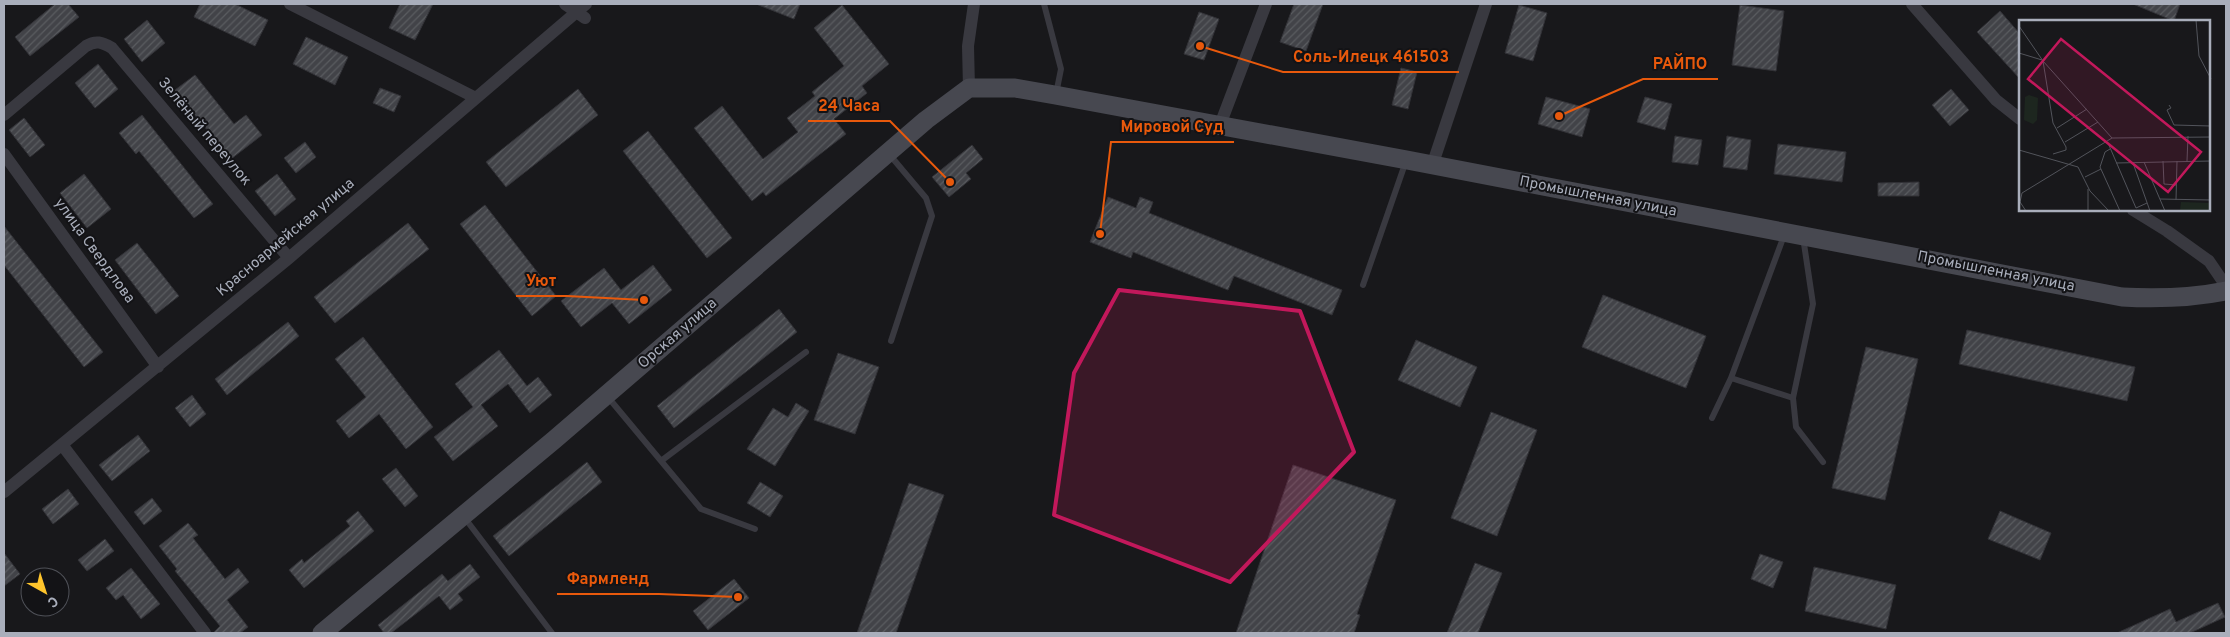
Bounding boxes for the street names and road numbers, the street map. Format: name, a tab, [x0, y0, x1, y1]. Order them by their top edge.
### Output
street label: Зелёный переулок	[153, 74, 255, 190]
street label: Промышленная улица	[1518, 172, 1678, 222]
street label: Красноармейская улица	[213, 175, 359, 301]
street label: улица Свердлова	[49, 195, 139, 307]
street label: Промышленная улица	[1916, 247, 2076, 297]
street label: Орская улица	[634, 294, 722, 374]

